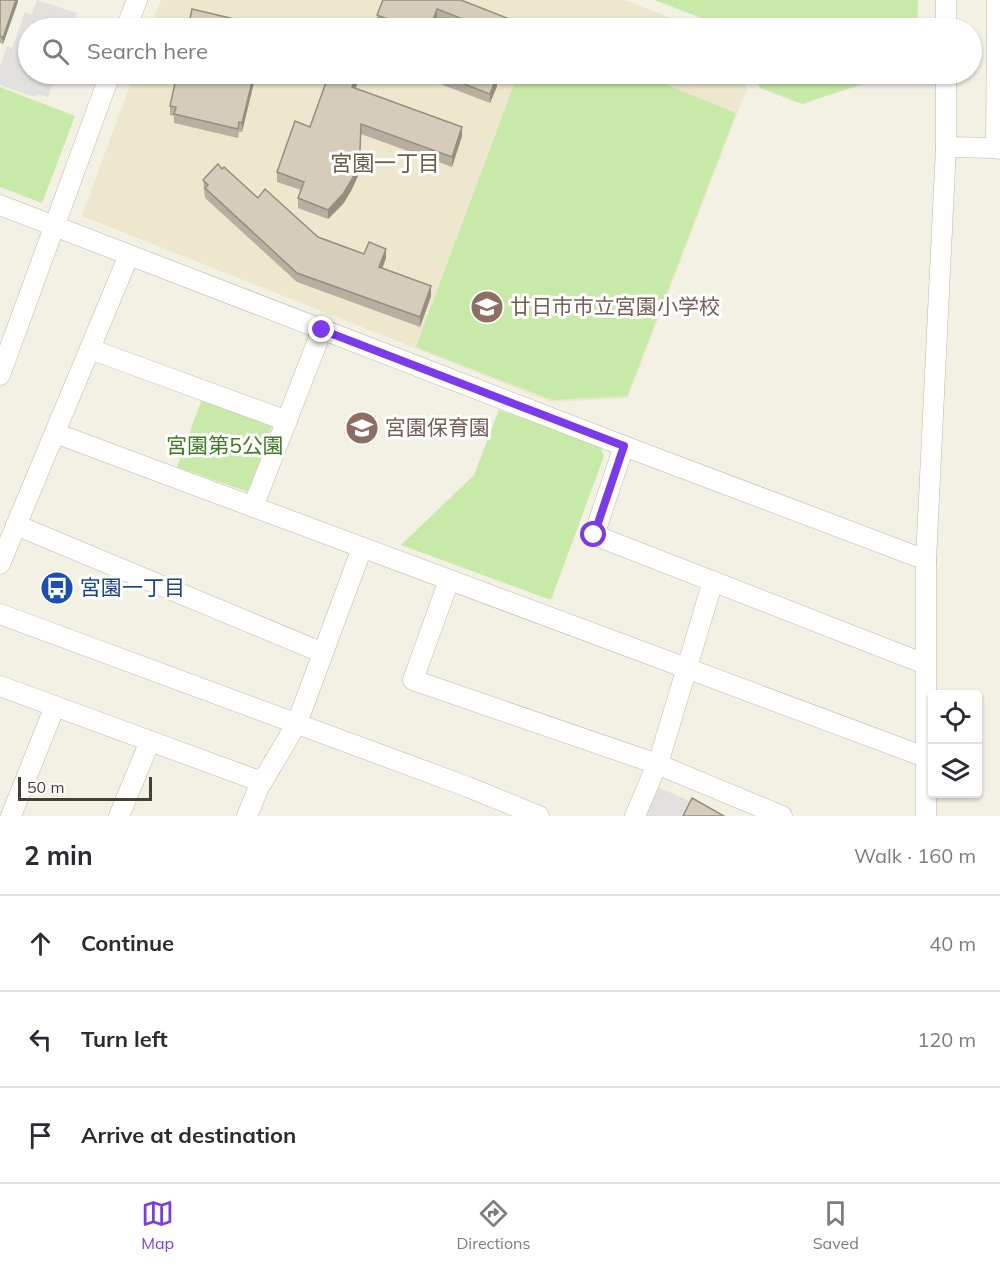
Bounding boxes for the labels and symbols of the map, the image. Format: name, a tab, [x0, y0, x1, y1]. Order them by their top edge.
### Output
district label: 宮園一丁目	[330, 149, 440, 177]
school or university icon: 廿日市市立宮園小学校	[469, 289, 505, 325]
place label: 廿日市市立宮園小学校	[510, 293, 720, 319]
route end	[308, 316, 334, 342]
school or university icon: 宮園保育園	[344, 410, 380, 446]
place label: 宮園保育園	[385, 414, 490, 440]
park label: 宮園第5公園	[166, 432, 284, 458]
route start	[580, 521, 606, 547]
bus stop icon: 宮園一丁目	[39, 570, 75, 606]
place label: 宮園一丁目	[80, 574, 185, 600]
scale bar	[18, 774, 152, 802]

